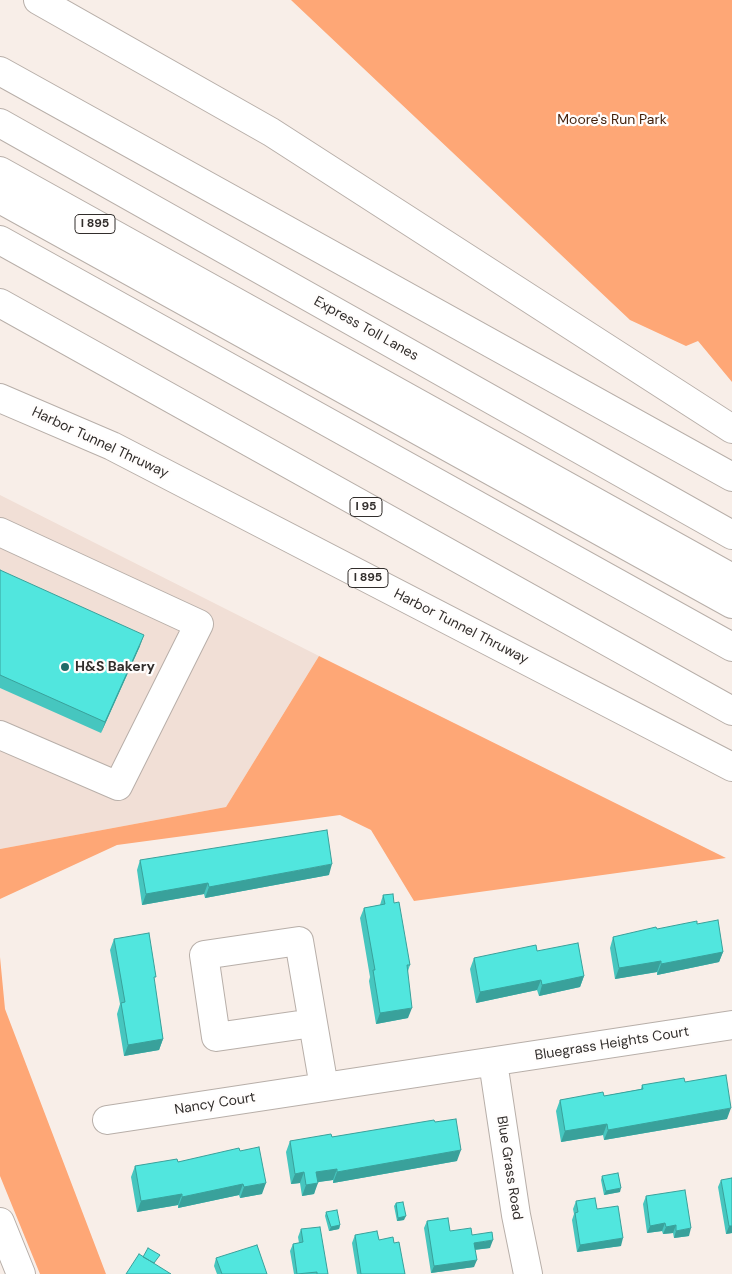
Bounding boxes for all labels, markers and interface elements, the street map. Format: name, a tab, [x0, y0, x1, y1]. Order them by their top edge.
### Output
park label: Moore's Run Park	[557, 112, 667, 128]
road number: I 895	[75, 214, 115, 233]
street label: Express Toll Lanes	[311, 293, 421, 365]
street label: Harbor Tunnel Thruway	[29, 404, 171, 482]
road number: I 95	[350, 498, 382, 516]
road number: I 895	[348, 568, 388, 588]
street label: Harbor Tunnel Thruway	[391, 586, 531, 668]
place label: H&S Bakery	[75, 659, 155, 675]
marker: H&S Bakery	[59, 661, 71, 673]
street label: Bluegrass Heights Court	[534, 1024, 690, 1064]
street label: Nancy Court	[173, 1089, 257, 1119]
street label: Blue Grass Road	[492, 1115, 526, 1221]

